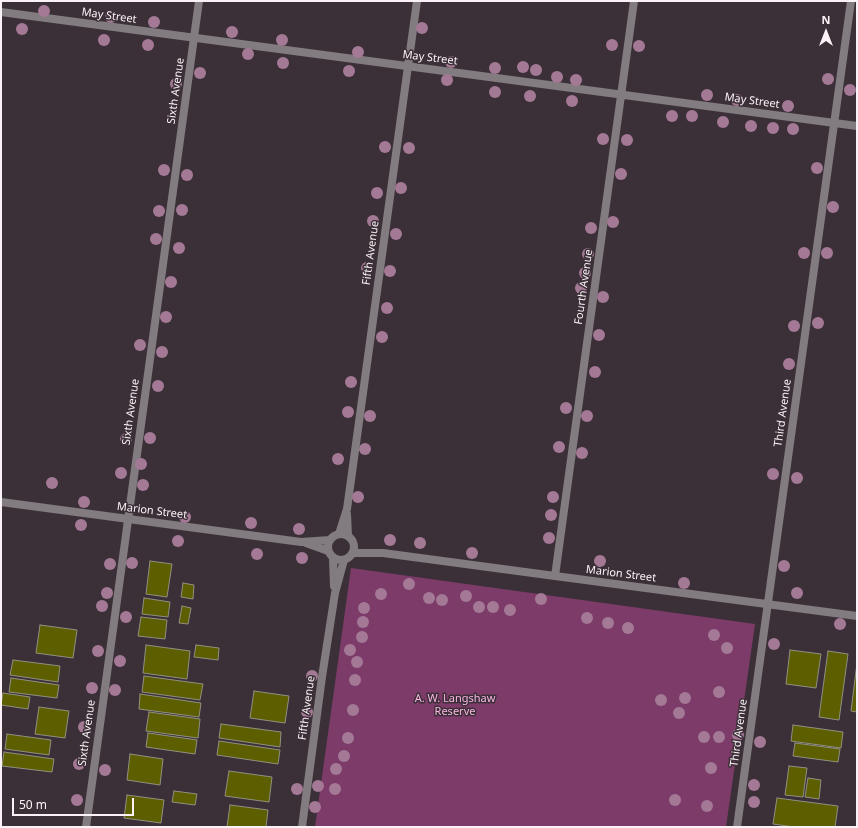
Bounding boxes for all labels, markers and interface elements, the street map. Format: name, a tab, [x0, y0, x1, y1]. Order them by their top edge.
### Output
street label: May Street	[81, 6, 137, 26]
north arrow	[806, 12, 846, 52]
text: N	[822, 12, 830, 27]
street label: May Street	[402, 48, 458, 68]
street label: Sixth Avenue	[165, 57, 187, 125]
street label: May Street	[724, 91, 780, 111]
street label: Fifth Avenue	[360, 220, 382, 286]
street label: Fourth Avenue	[572, 248, 596, 326]
street label: Sixth Avenue	[120, 378, 142, 446]
street label: Third Avenue	[772, 378, 794, 448]
street label: Marion Street	[116, 500, 188, 522]
street label: Marion Street	[585, 563, 657, 585]
street label: Fifth Avenue	[296, 675, 318, 741]
park label: A. W. Langshaw Reserve	[415, 692, 495, 718]
street label: Third Avenue	[728, 698, 750, 768]
street label: Sixth Avenue	[76, 699, 98, 767]
scale bar	[14, 790, 136, 816]
text: 50 m	[19, 796, 47, 813]

